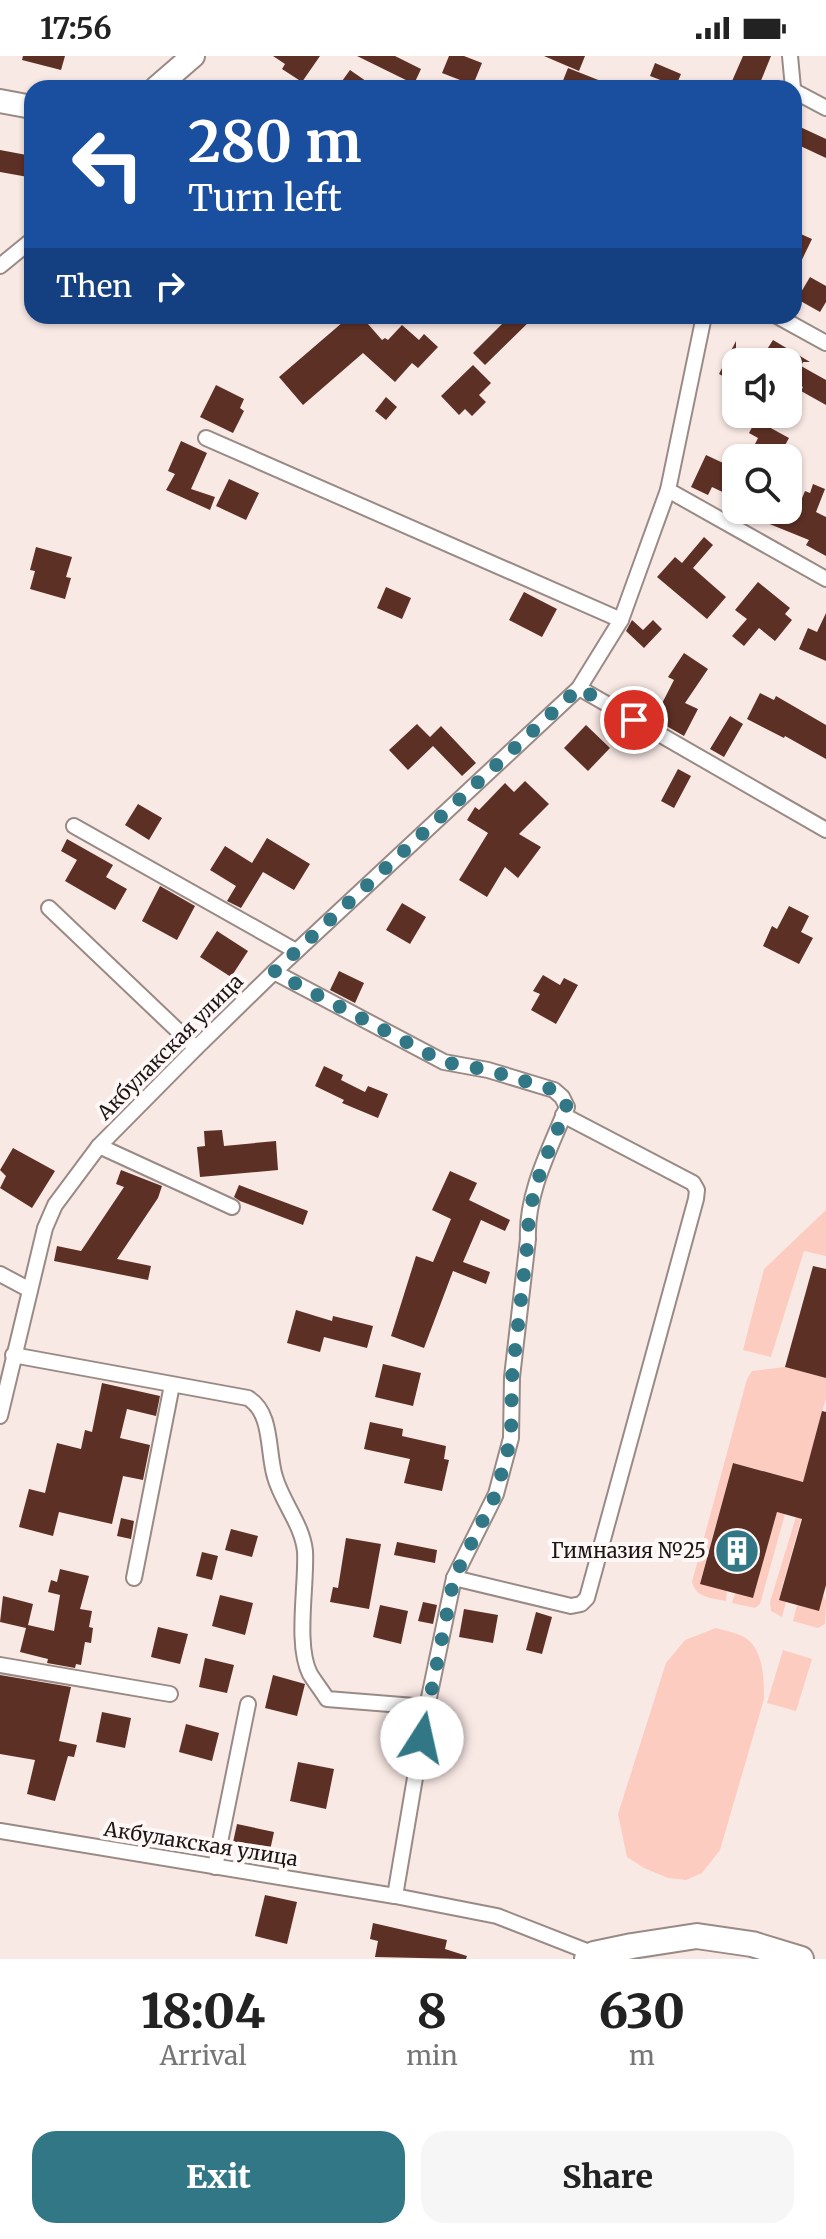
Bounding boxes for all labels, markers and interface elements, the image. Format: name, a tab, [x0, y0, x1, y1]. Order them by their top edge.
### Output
text: 17:56	[40, 9, 112, 47]
text: 280 m	[188, 107, 362, 177]
icon: left	[56, 112, 160, 216]
text: Turn left	[188, 176, 342, 221]
icon: right	[148, 264, 192, 308]
text: Then	[56, 267, 132, 305]
map controls	[722, 348, 802, 524]
button: sound	[722, 348, 802, 428]
button: search	[722, 444, 802, 524]
pin	[600, 686, 668, 754]
icon: arrive	[612, 698, 656, 742]
street label: Акбулакская улица	[91, 968, 248, 1125]
building icon: Гимназия №25	[713, 1527, 761, 1575]
place label: Гимназия №25	[551, 1538, 706, 1563]
position arrow	[380, 1696, 464, 1780]
street label: Акбулакская улица	[101, 1816, 300, 1871]
text: 18:04	[141, 1981, 265, 2041]
text: 8	[417, 1981, 447, 2041]
text: 630	[599, 1981, 685, 2041]
text: Arrival	[160, 2039, 247, 2072]
text: min	[406, 2039, 458, 2072]
text: m	[629, 2039, 655, 2072]
button: Exit	[32, 2131, 405, 2223]
button: Share	[421, 2131, 794, 2223]

